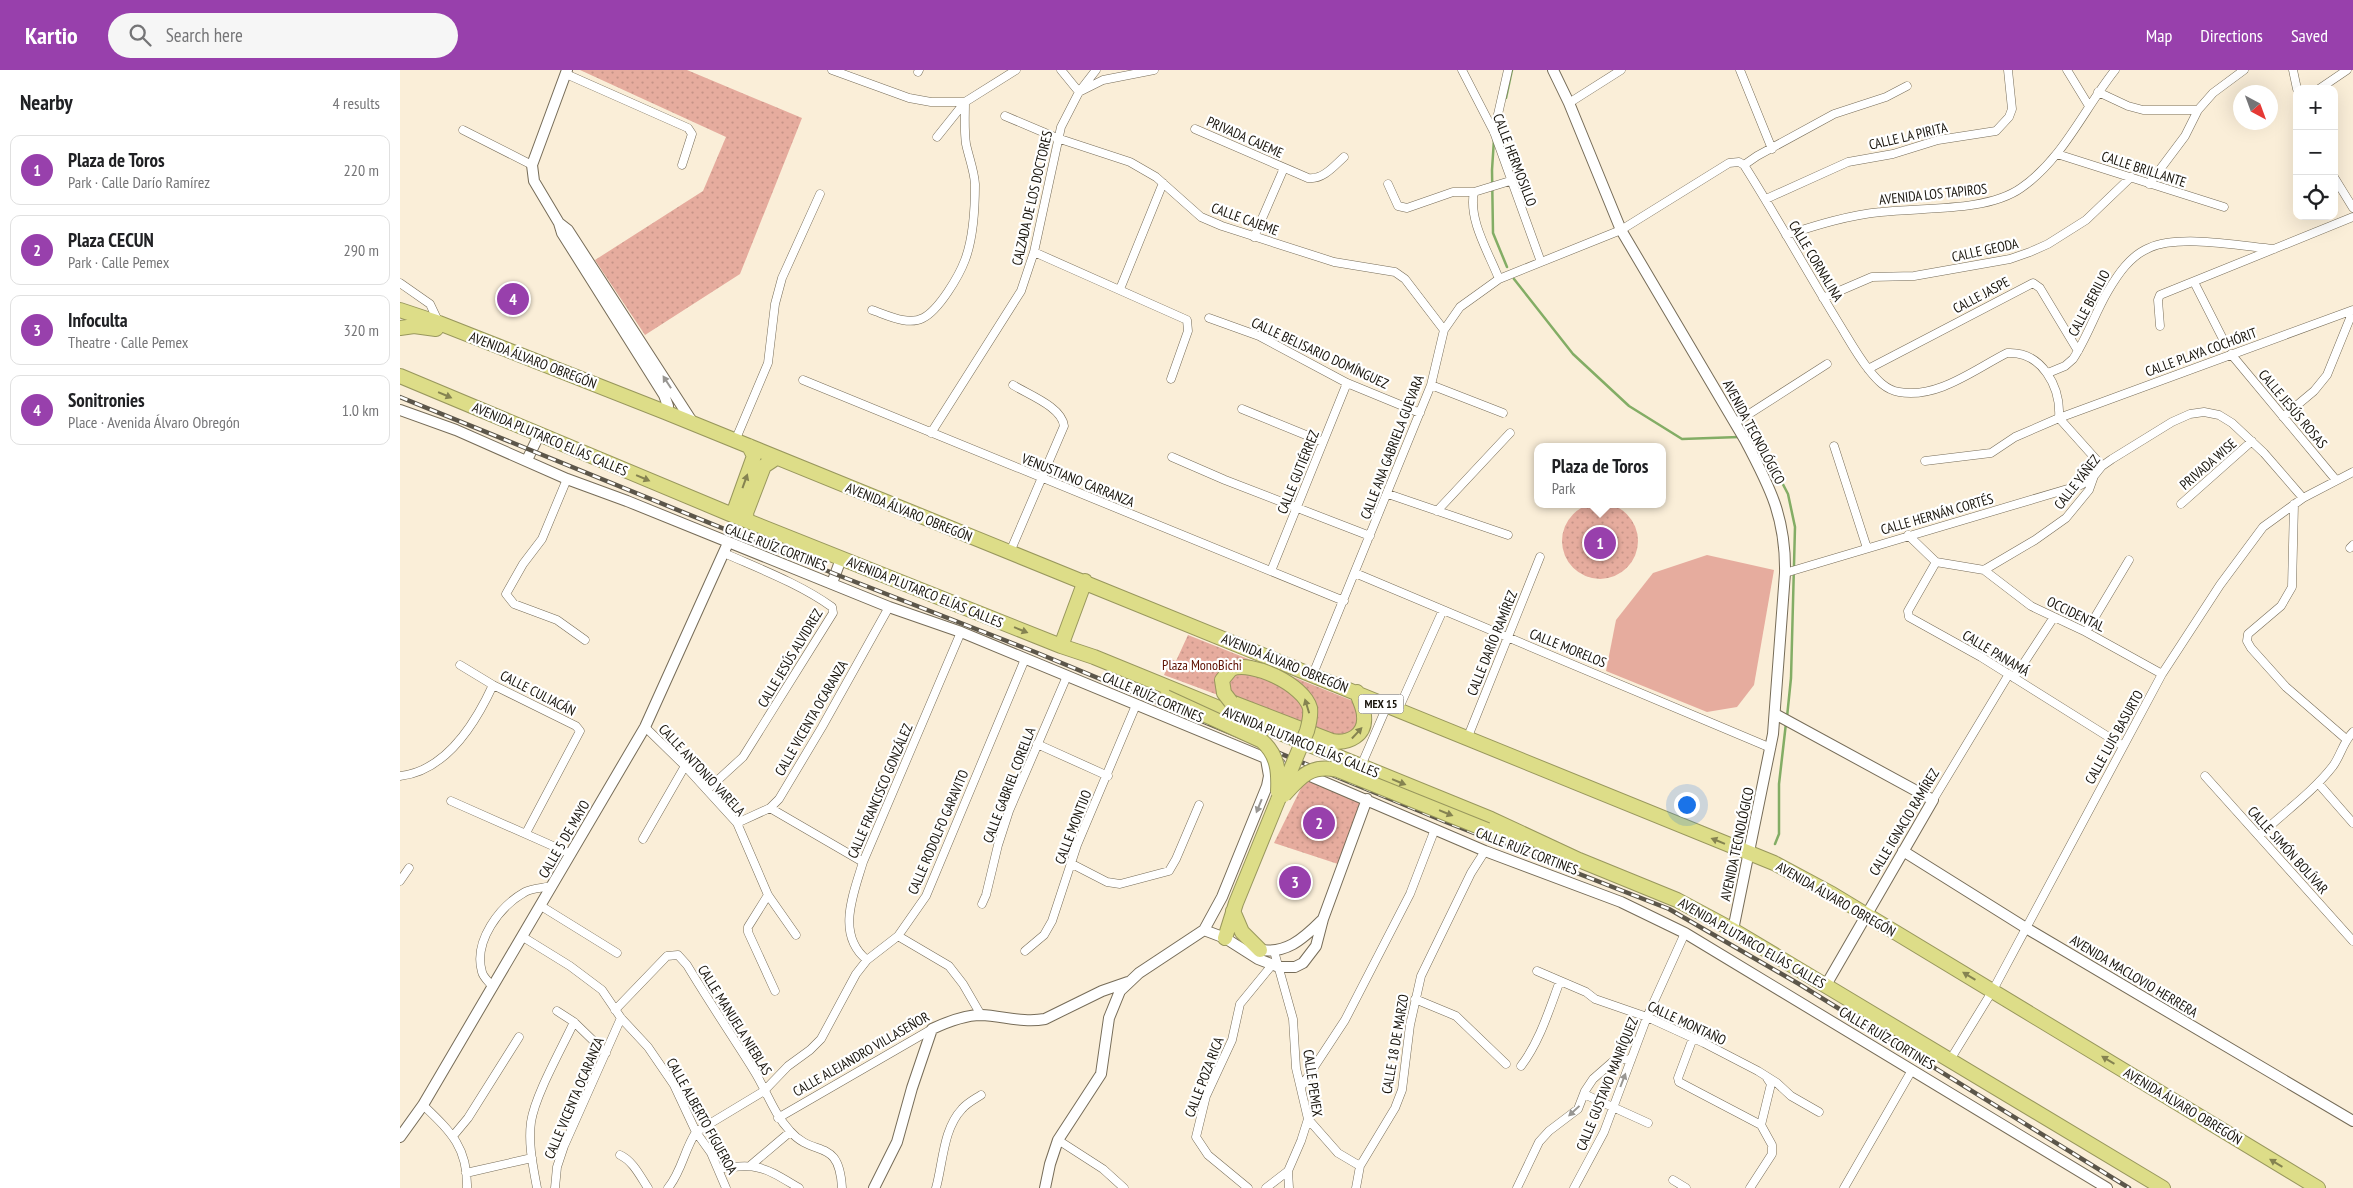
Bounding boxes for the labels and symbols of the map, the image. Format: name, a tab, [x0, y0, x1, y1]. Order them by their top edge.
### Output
north arrow	[2233, 85, 2278, 130]
street label: CALLE HERMOSILLO	[1489, 111, 1541, 209]
street label: PRIVADA CAJEME	[1204, 112, 1286, 162]
street label: CALLE LA PIRITA	[1867, 118, 1949, 154]
street label: CALZADA DE LOS DOCTORES	[1008, 129, 1056, 267]
street label: CALLE BRILLANTE	[2099, 147, 2189, 191]
street label: AVENIDA LOS TAPIROS	[1878, 179, 1988, 209]
street label: CALLE CAJEME	[1209, 199, 1281, 239]
street label: CALLE CORNALINA	[1785, 217, 1847, 305]
street label: CALLE GEODA	[1950, 234, 2020, 266]
street label: CALLE BERILIO	[2064, 266, 2114, 339]
street label: CALLE JASPE	[1950, 273, 2012, 317]
pin: 4	[497, 280, 529, 318]
street label: CALLE BELISARIO DOMÍNGUEZ	[1249, 313, 1391, 393]
street label: CALLE PLAYA COCHÓRIT	[2143, 323, 2260, 381]
street label: AVENIDA ÁLVARO OBREGÓN	[467, 327, 599, 393]
street label: CALLE JESÚS ROSAS	[2255, 366, 2331, 452]
street label: CALLE ANA GABRIELA GUEVARA	[1356, 372, 1428, 522]
one-way arrow	[662, 376, 672, 389]
street label: AVENIDA TECNOLÓGICO	[1719, 377, 1789, 488]
one-way arrow	[438, 391, 452, 399]
street label: AVENIDA PLUTARCO ELÍAS CALLES	[470, 398, 630, 480]
street label: CALLE GUTIÉRREZ	[1273, 428, 1323, 516]
street label: PRIVADA WISE	[2176, 434, 2240, 494]
street label: VENUSTIANO CARRANZA	[1018, 449, 1137, 511]
street label: CALLE YÁÑEZ	[2050, 451, 2104, 513]
one-way arrow	[741, 473, 749, 488]
one-way arrow	[636, 474, 651, 482]
street label: AVENIDA ÁLVARO OBREGÓN	[843, 478, 975, 546]
street label: CALLE HERNÁN CORTÉS	[1879, 489, 1995, 539]
street label: CALLE RUÍZ CORTINES	[722, 519, 830, 575]
pin: 1	[1584, 524, 1616, 562]
street label: AVENIDA PLUTARCO ELÍAS CALLES	[844, 552, 1006, 632]
street label: CALLE DARÍO RAMÍREZ	[1463, 588, 1521, 698]
street label: OCCIDENTAL	[2044, 592, 2108, 636]
street label: CALLE JESÚS ALVIDREZ	[754, 605, 826, 711]
street label: CALLE MORELOS	[1527, 624, 1609, 672]
one-way arrow	[1014, 626, 1029, 634]
street label: CALLE PANAMÁ	[1959, 626, 2033, 680]
street label: AVENIDA ÁLVARO OBREGÓN	[1219, 629, 1351, 697]
park label: Plaza MonoBichi	[1162, 656, 1242, 674]
street label: CALLE VICENTA OCARANZA	[771, 657, 852, 779]
street label: CALLE CULIACÁN	[497, 666, 579, 720]
street label: CALLE RUÍZ CORTINES	[1100, 668, 1206, 726]
street label: CALLE LUIS BASURTO	[2081, 687, 2147, 787]
road number: MEX 15	[1358, 694, 1404, 714]
one-way arrow	[1303, 698, 1311, 713]
street label: AVENIDA PLUTARCO ELÍAS CALLES	[1220, 702, 1382, 782]
street label: CALLE ANTONIO VARELA	[655, 720, 750, 820]
street label: CALLE FRANCISCO GONZÁLEZ	[843, 721, 917, 861]
street label: CALLE GABRIEL CORELLA	[979, 724, 1039, 845]
one-way arrow	[1351, 728, 1363, 740]
street label: CALLE IGNACIO RAMÍREZ	[1865, 765, 1943, 879]
street label: CALLE RODOLFO GARAVITO	[904, 767, 973, 897]
one-way arrow	[1392, 778, 1406, 786]
street label: AVENIDA TECNOLÓGICO	[1716, 785, 1758, 902]
street label: CALLE MONTIJO	[1051, 787, 1095, 867]
your location	[1674, 792, 1700, 818]
street label: CALLE 5 DE MAYO	[534, 796, 594, 881]
one-way arrow	[1254, 798, 1262, 813]
street label: CALLE SIMÓN BOLÍVAR	[2244, 802, 2332, 898]
pin: 2	[1303, 804, 1335, 842]
one-way arrow	[1439, 810, 1453, 818]
street label: CALLE RUÍZ CORTINES	[1473, 823, 1581, 879]
one-way arrow	[1711, 836, 1725, 844]
street label: AVENIDA ÁLVARO OBREGÓN	[1773, 857, 1899, 941]
pin: 3	[1279, 863, 1311, 901]
street label: AVENIDA PLUTARCO ELÍAS CALLES	[1675, 893, 1829, 993]
street label: AVENIDA MACLOVIO HERRERA	[2067, 931, 2202, 1021]
street label: CALLE MANUELA NIEBLAS	[694, 962, 776, 1078]
one-way arrow	[1962, 971, 1975, 980]
street label: CALLE 18 DE MARZO	[1377, 993, 1413, 1095]
street label: CALLE MONTAÑO	[1645, 997, 1729, 1049]
street label: CALLE RUÍZ CORTINES	[1836, 1002, 1938, 1074]
street label: CALLE ALEJANDRO VILLASEÑOR	[789, 1007, 933, 1101]
street label: CALLE GUSTAVO MANRÍQUEZ	[1572, 1015, 1642, 1153]
street label: CALLE VICENTA OCARANZA	[540, 1034, 608, 1162]
street label: CALLE POZA RICA	[1180, 1034, 1228, 1120]
street label: CALLE PEMEX	[1299, 1048, 1327, 1118]
street label: CALLE ALBERTO FIGUEROA	[663, 1055, 742, 1178]
one-way arrow	[2101, 1055, 2114, 1065]
street label: AVENIDA ÁLVARO OBREGÓN	[2120, 1064, 2246, 1148]
one-way arrow	[1619, 1072, 1627, 1087]
one-way arrow	[1569, 1105, 1581, 1117]
one-way arrow	[2270, 1158, 2283, 1167]

